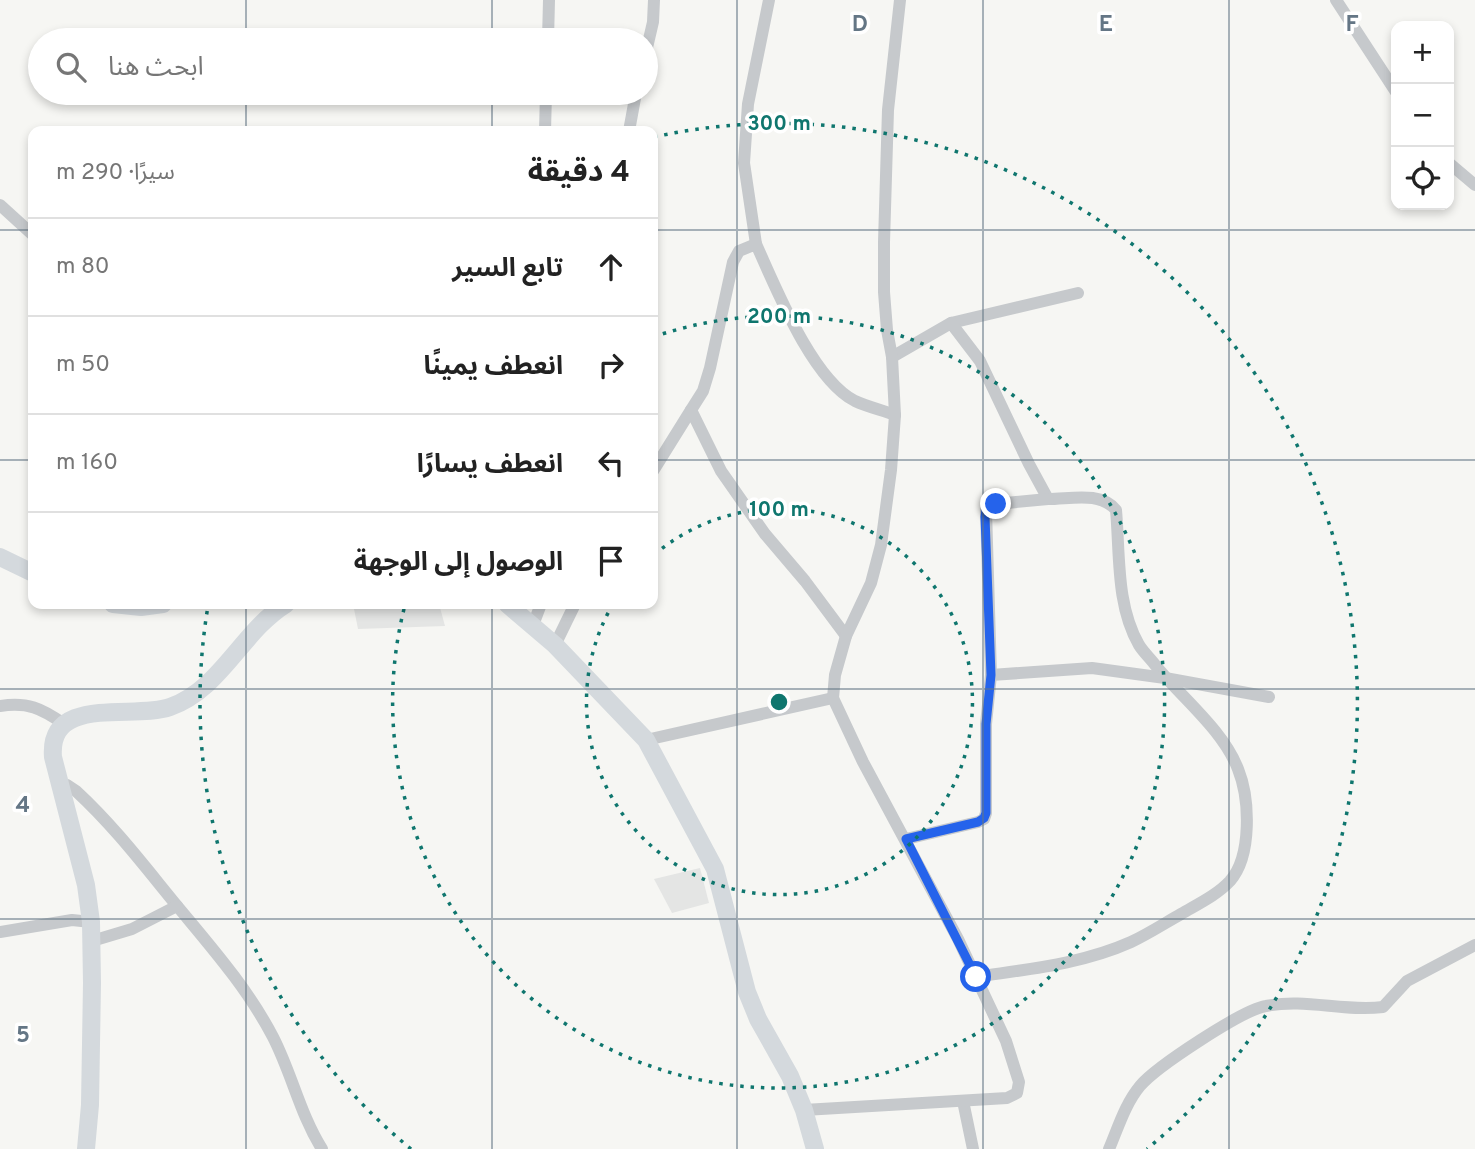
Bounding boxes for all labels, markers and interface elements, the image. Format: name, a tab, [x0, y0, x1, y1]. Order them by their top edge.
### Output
text: D	[852, 11, 868, 40]
text: E	[1099, 11, 1113, 40]
text: F	[1345, 11, 1359, 40]
map controls	[1391, 21, 1454, 210]
button: +	[1391, 21, 1454, 84]
search box	[28, 28, 658, 105]
icon: search	[52, 48, 90, 86]
text: ابحث هنا	[108, 52, 204, 85]
button: −	[1391, 84, 1454, 147]
text: 300 m	[747, 111, 811, 138]
button: locate	[1391, 147, 1454, 210]
text: 4 دقيقة	[528, 155, 630, 192]
text: سيرًا · 290 m	[56, 159, 175, 188]
icon: ahead	[592, 248, 630, 286]
text: 80 m	[56, 253, 109, 282]
text: تابع السير	[452, 253, 563, 286]
text: 200 m	[747, 304, 811, 331]
icon: right	[592, 346, 630, 384]
text: 50 m	[56, 351, 110, 380]
text: انعطف يمينًا	[424, 351, 563, 384]
icon: left	[592, 444, 630, 482]
text: 160 m	[56, 449, 118, 478]
text: انعطف يسارًا	[417, 449, 563, 482]
route end	[980, 488, 1011, 519]
text: 100 m	[749, 497, 809, 524]
icon: arrive	[592, 542, 630, 580]
text: الوصول إلى الوجهة	[354, 547, 563, 580]
centre of rings	[767, 690, 791, 714]
text: 4	[16, 792, 30, 821]
route start	[960, 961, 991, 992]
text: 5	[16, 1022, 30, 1051]

